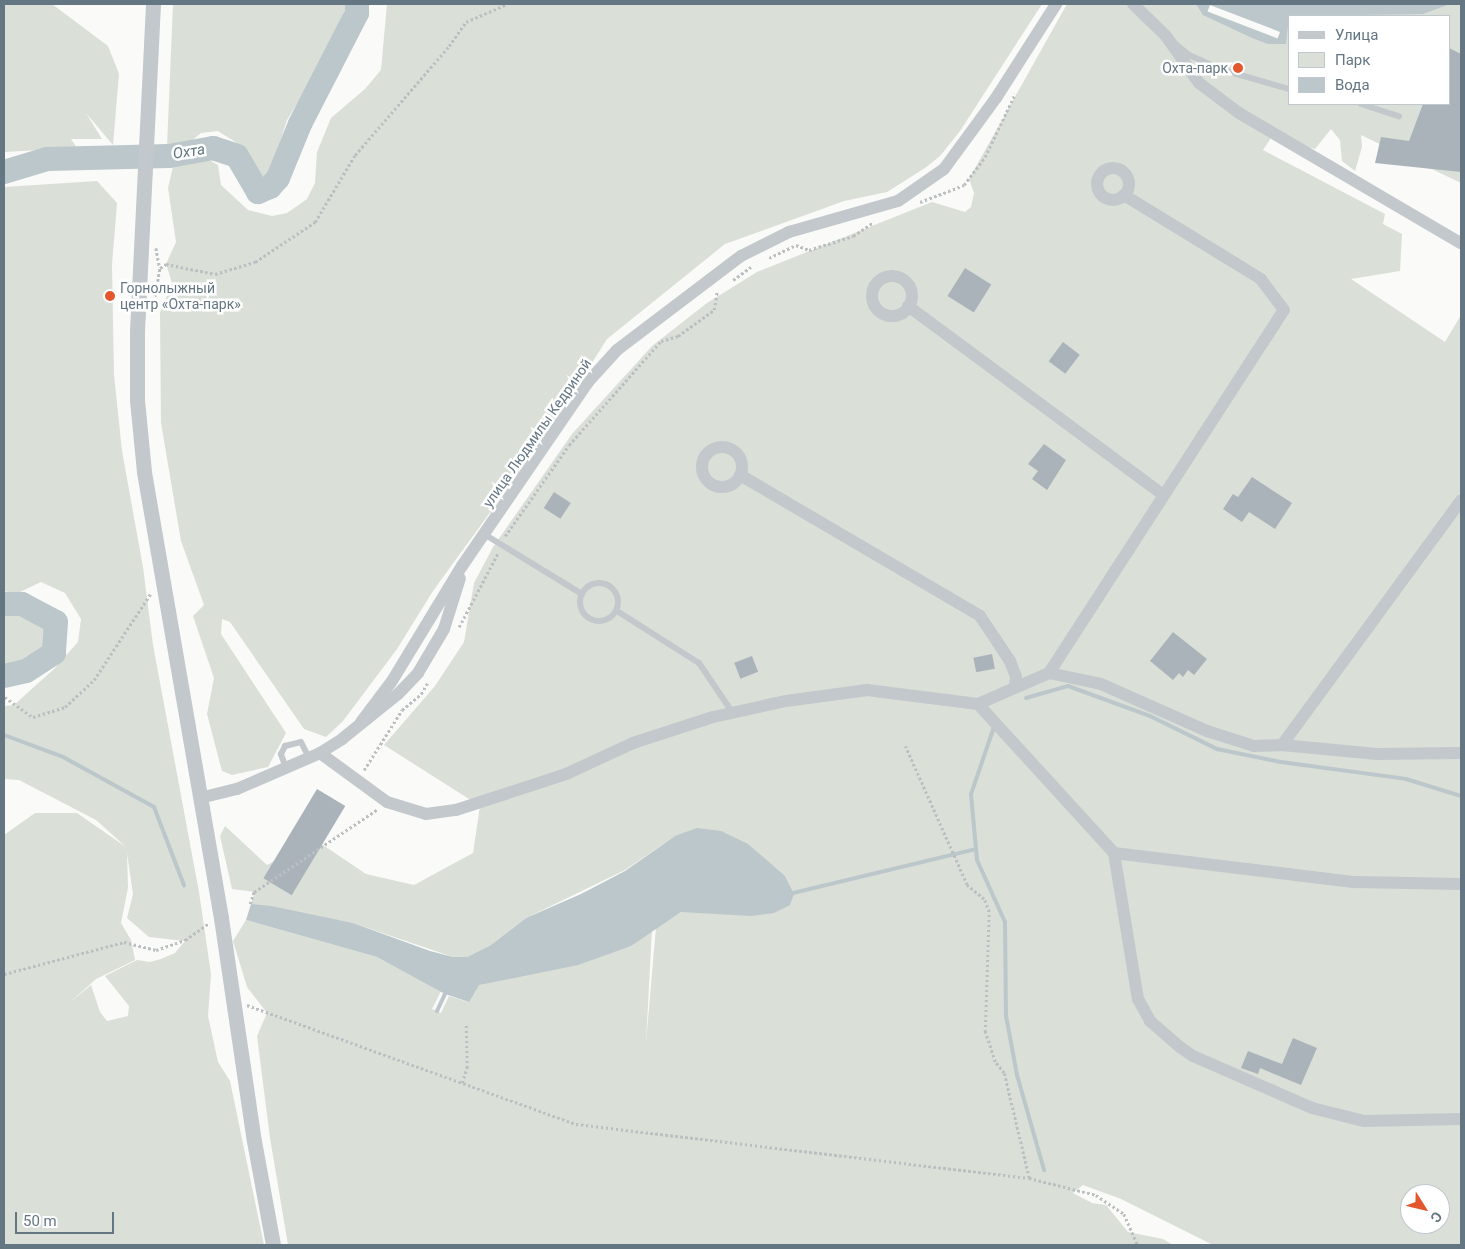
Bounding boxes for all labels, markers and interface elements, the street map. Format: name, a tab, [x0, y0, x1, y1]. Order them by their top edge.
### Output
legend	[1288, 15, 1450, 105]
text: Улица	[1335, 26, 1378, 44]
text: Парк	[1335, 51, 1370, 69]
place label: Охта-парк	[1162, 60, 1228, 76]
marker: Охта-парк	[1232, 62, 1244, 74]
text: Вода	[1335, 76, 1370, 94]
water label: Охта	[172, 141, 206, 163]
place label: Горнолыжный центр «Охта-парк»	[120, 280, 241, 312]
marker: Горнолыжный центр «Охта-парк»	[104, 290, 116, 302]
street label: улица Людмилы Кедриной	[479, 356, 595, 510]
north arrow	[1400, 1184, 1450, 1234]
scale bar	[18, 1202, 116, 1234]
text: С	[1427, 1209, 1445, 1226]
text: 50 m	[23, 1212, 57, 1230]

